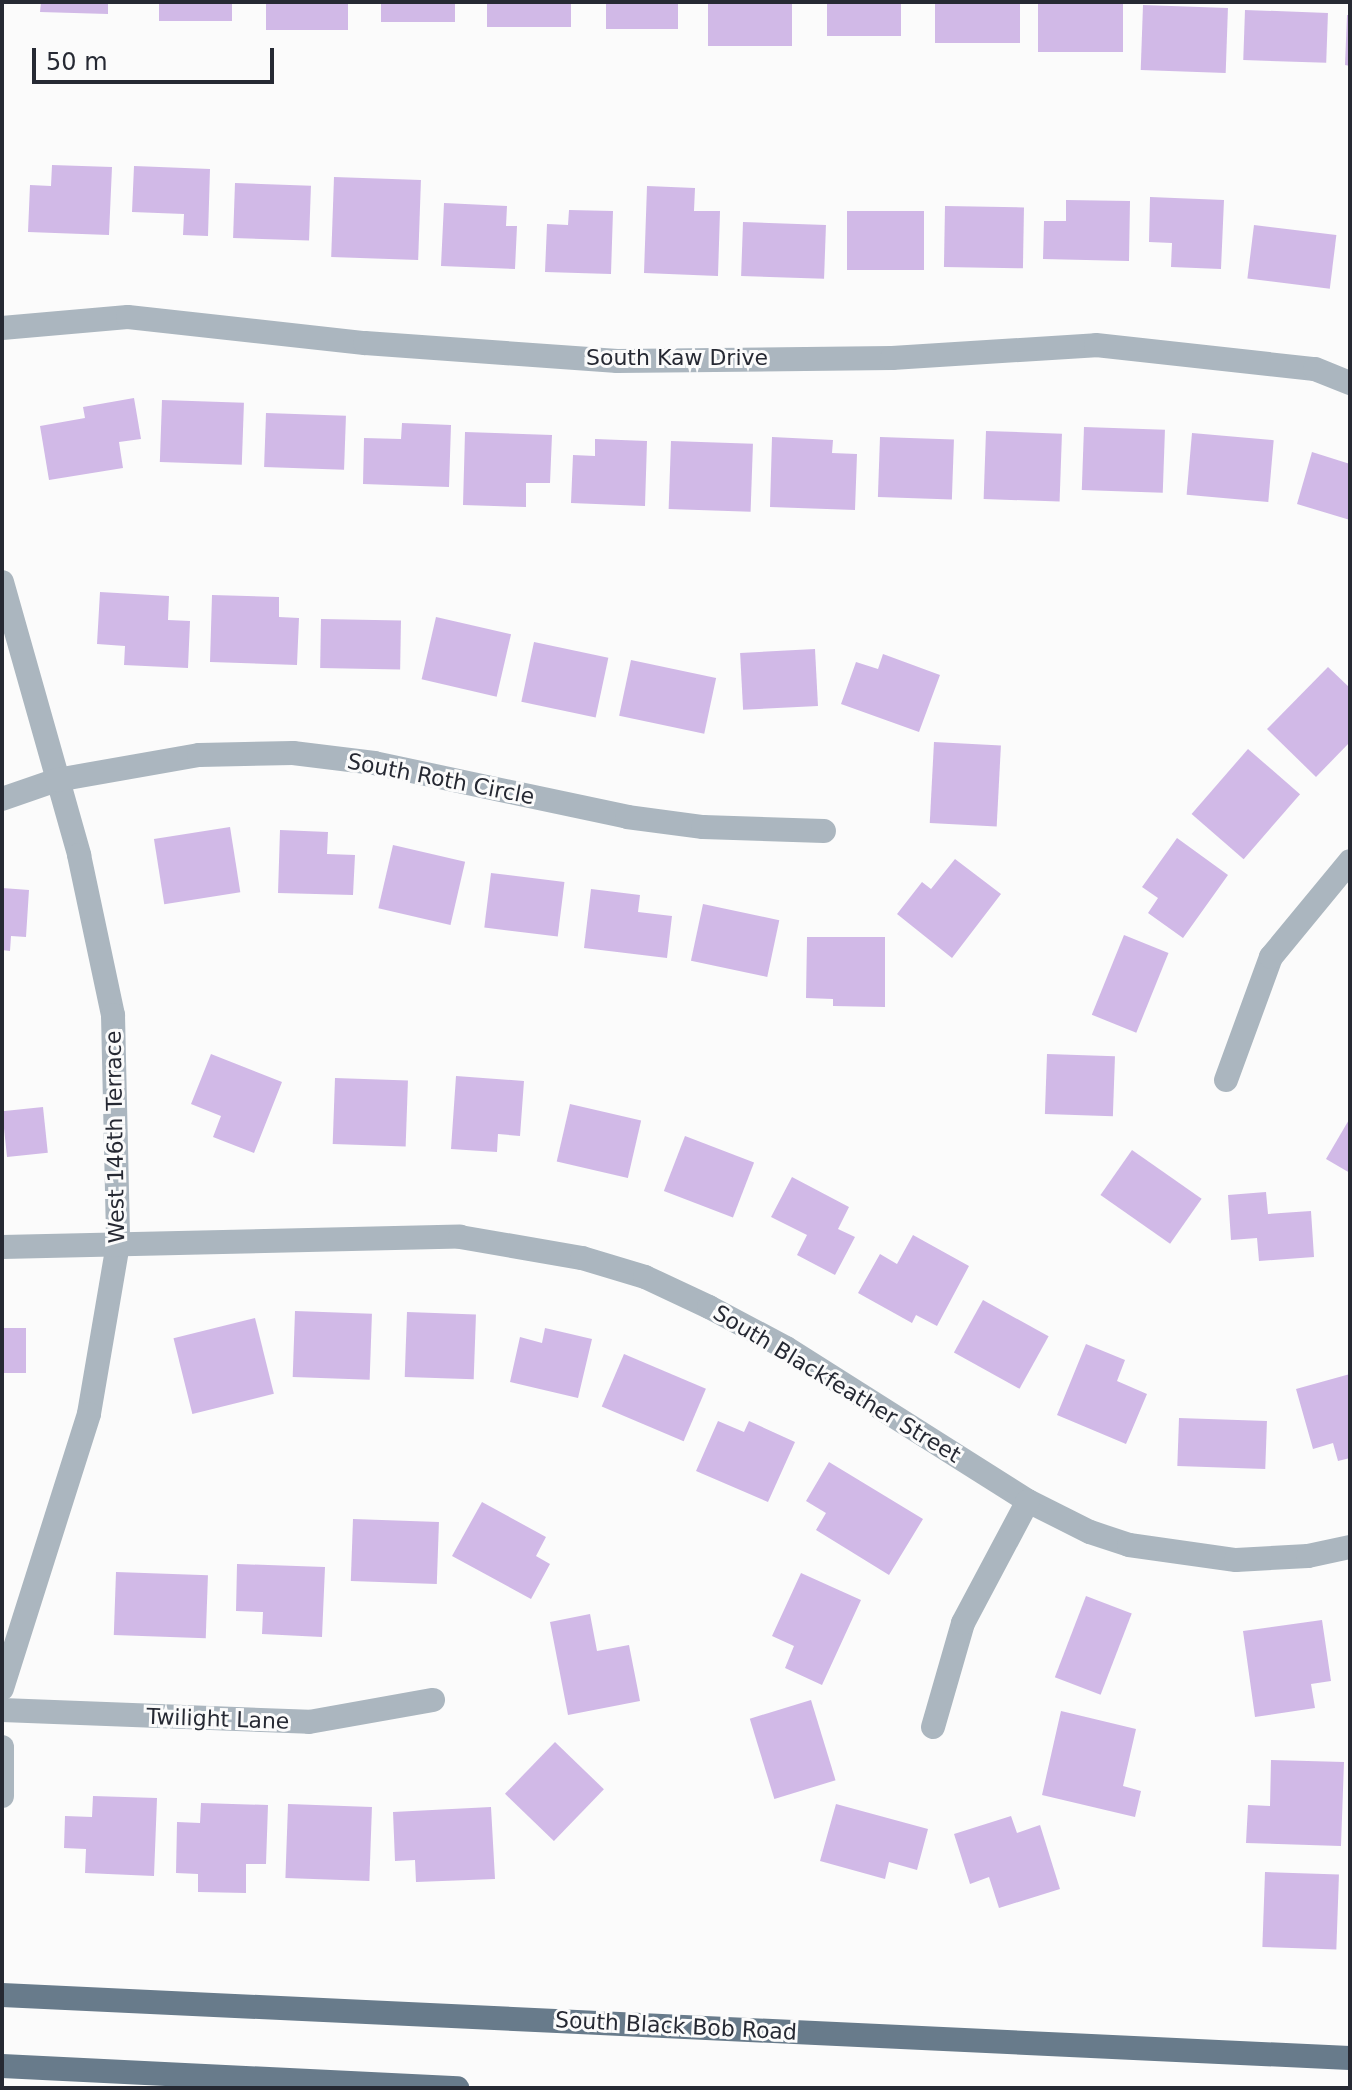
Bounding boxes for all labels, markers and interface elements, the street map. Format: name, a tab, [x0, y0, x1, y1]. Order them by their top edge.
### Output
scale bar	[36, 32, 278, 82]
text: 50 m	[46, 48, 108, 76]
street label: South Kaw Drive	[586, 345, 768, 371]
street label: South Roth Circle	[345, 748, 537, 810]
street label: West 146th Terrace	[100, 1030, 130, 1244]
street label: South Blackfeather Street	[708, 1299, 966, 1469]
street label: Twilight Lane	[146, 1703, 290, 1735]
street label: South Black Bob Road	[554, 2006, 798, 2046]

